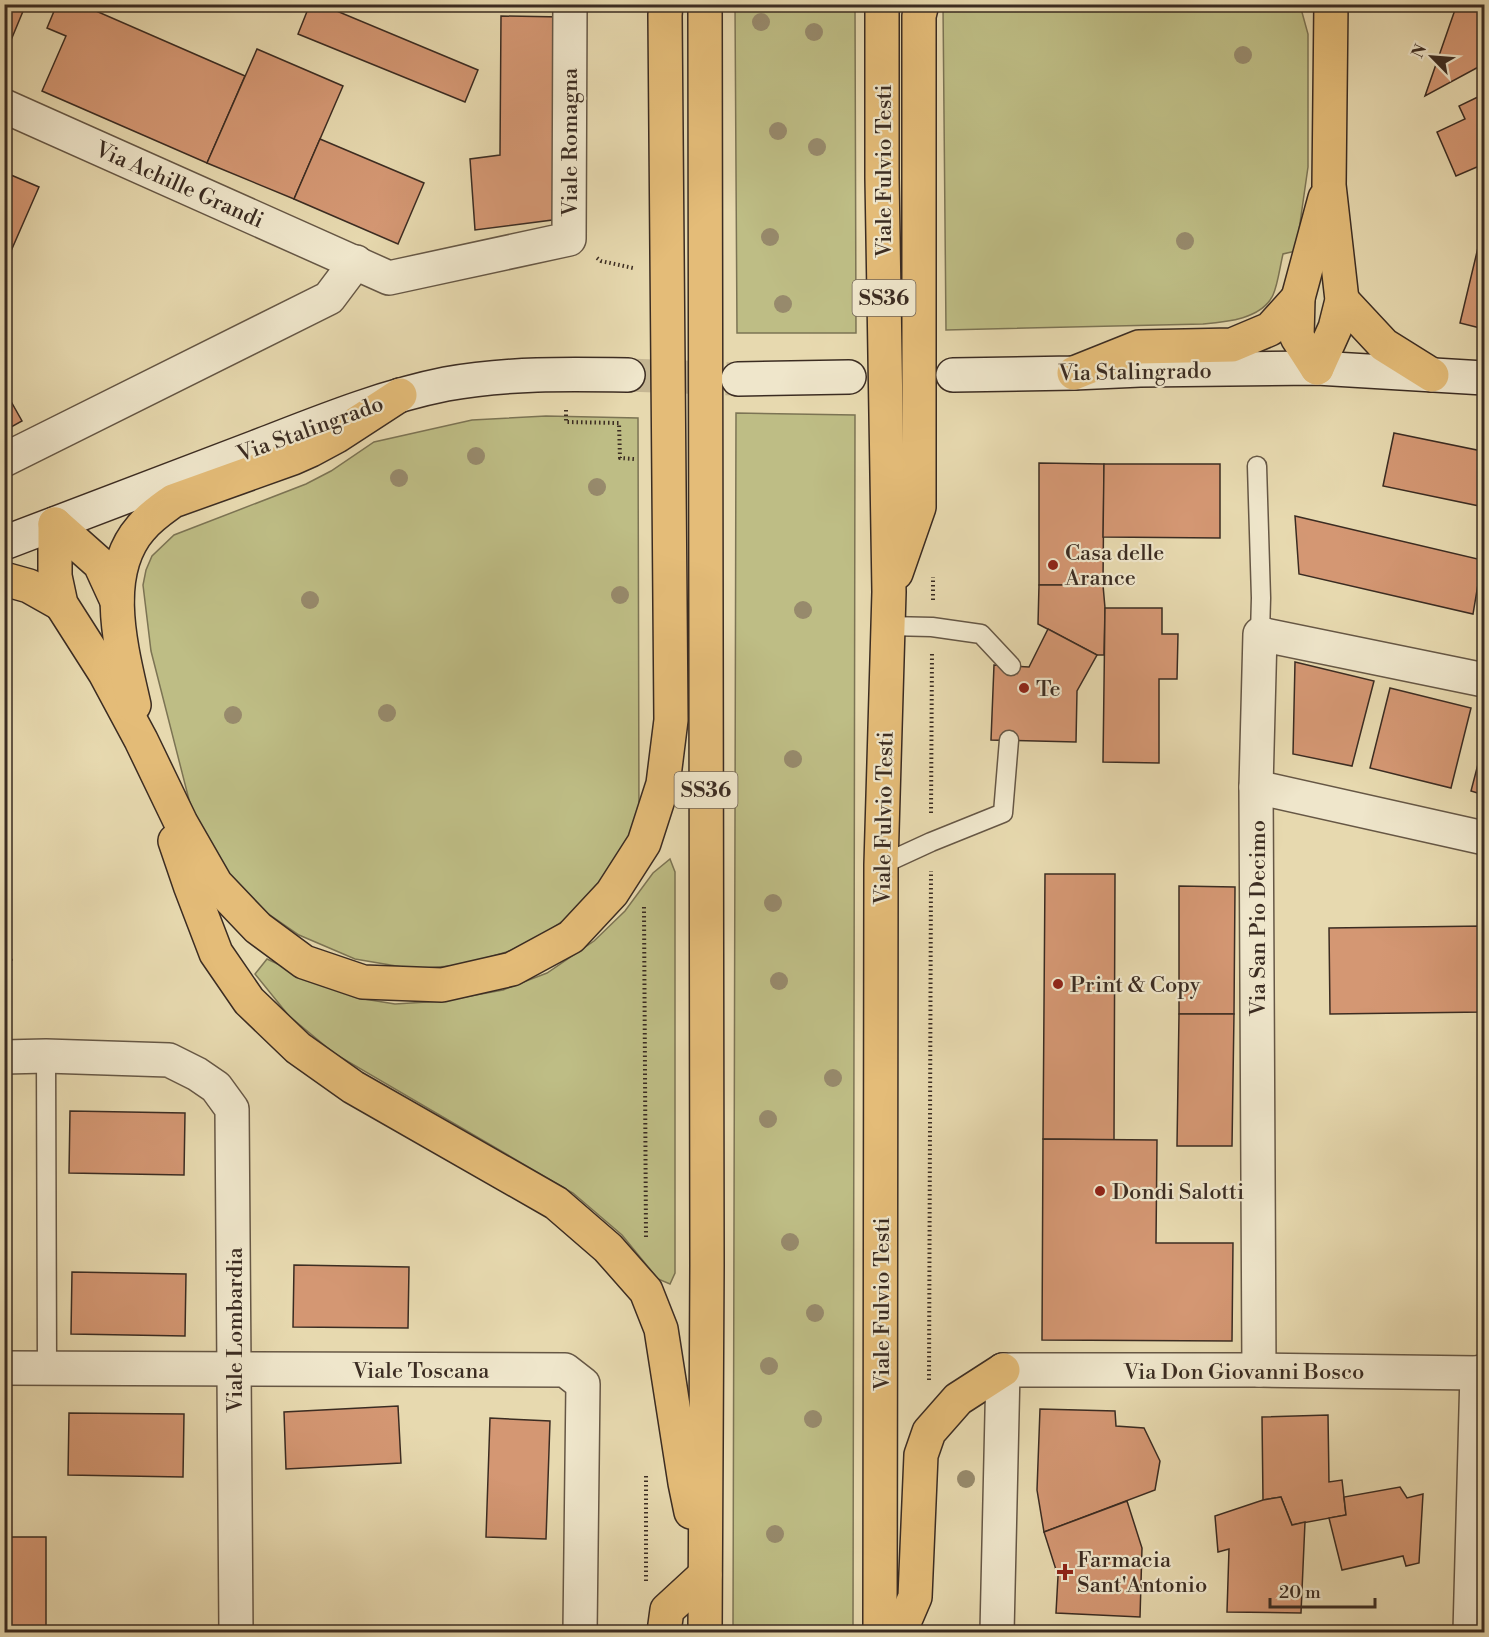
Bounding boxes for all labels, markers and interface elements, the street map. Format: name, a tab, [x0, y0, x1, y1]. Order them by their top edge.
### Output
north arrow	[1402, 27, 1462, 87]
text: N	[1408, 41, 1431, 61]
street label: Viale Romagna	[557, 67, 584, 217]
street label: Viale Fulvio Testi	[871, 84, 898, 259]
street label: Via Achille Grandi	[90, 136, 268, 235]
road number: SS36	[852, 280, 916, 316]
street label: Via Stalingrado	[1057, 358, 1212, 387]
street label: Via Stalingrado	[233, 390, 387, 469]
place label: Casa delle Arance	[1064, 540, 1164, 592]
marker: Casa delle Arance	[1046, 558, 1060, 572]
place label: Te	[1036, 676, 1061, 703]
marker: Te	[1017, 681, 1031, 695]
street label: Viale Fulvio Testi	[869, 731, 900, 906]
road number: SS36	[674, 772, 738, 808]
street label: Via San Pio Decimo	[1245, 820, 1272, 1017]
place label: Print & Copy	[1070, 972, 1201, 999]
marker: Print & Copy	[1051, 977, 1065, 991]
place label: Dondi Salotti	[1112, 1179, 1244, 1206]
marker: Dondi Salotti	[1093, 1184, 1107, 1198]
street label: Viale Fulvio Testi	[869, 1217, 896, 1392]
street label: Viale Lombardia	[222, 1247, 249, 1414]
street label: Viale Toscana	[352, 1358, 490, 1385]
street label: Via Don Giovanni Bosco	[1123, 1359, 1364, 1386]
place label: Farmacia Sant'Antonio	[1077, 1547, 1207, 1599]
marker: Farmacia Sant'Antonio	[1058, 1565, 1072, 1579]
scale bar	[1270, 1571, 1375, 1609]
text: 20 m	[1279, 1581, 1321, 1604]

